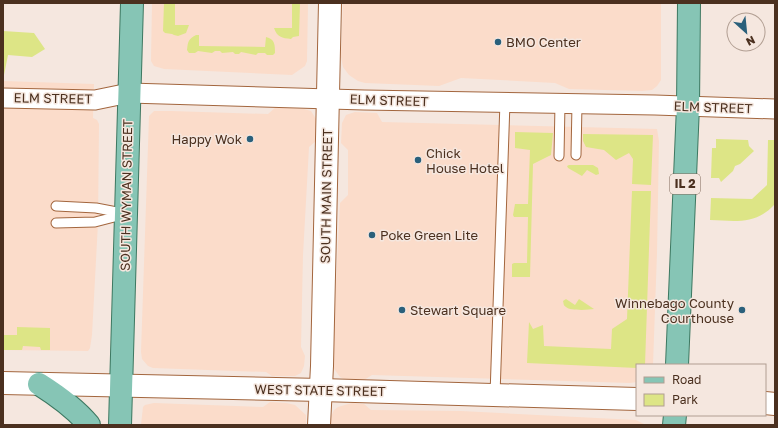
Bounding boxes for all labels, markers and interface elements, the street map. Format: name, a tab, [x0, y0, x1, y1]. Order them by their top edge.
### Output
north arrow	[726, 12, 766, 52]
place label: BMO Center	[506, 34, 581, 50]
text: N	[744, 34, 757, 49]
marker: BMO Center	[493, 37, 503, 47]
street label: ELM STREET	[13, 89, 93, 107]
street label: ELM STREET	[349, 91, 429, 109]
street label: ELM STREET	[673, 98, 753, 116]
street label: SOUTH WYMAN STREET	[117, 119, 135, 271]
street label: SOUTH MAIN STREET	[317, 128, 335, 264]
place label: Happy Wok	[171, 131, 243, 147]
marker: Happy Wok	[245, 134, 255, 144]
place label: Chick House Hotel	[426, 145, 504, 176]
marker: Chick House Hotel	[413, 155, 423, 165]
road number: IL 2	[670, 174, 700, 194]
place label: Poke Green Lite	[380, 227, 478, 243]
marker: Poke Green Lite	[367, 230, 377, 240]
place label: Winnebago County Courthouse	[615, 295, 735, 326]
place label: Stewart Square	[410, 302, 506, 318]
marker: Stewart Square	[397, 305, 407, 315]
marker: Winnebago County Courthouse	[737, 305, 747, 315]
legend	[636, 364, 766, 416]
text: Road	[672, 372, 701, 387]
street label: WEST STATE STREET	[254, 381, 386, 399]
text: Park	[672, 392, 698, 407]

